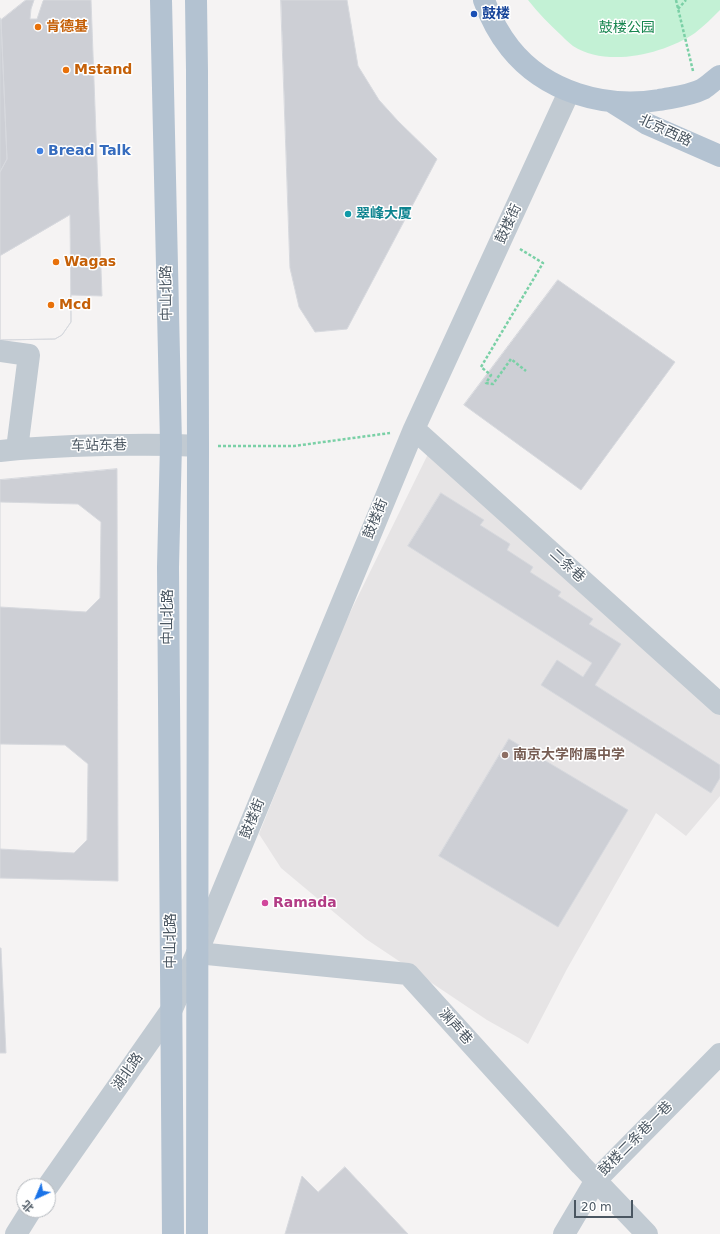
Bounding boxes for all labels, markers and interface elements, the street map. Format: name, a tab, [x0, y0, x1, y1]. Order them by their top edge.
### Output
place label: 鼓楼	[482, 6, 510, 22]
marker: 鼓楼	[469, 9, 479, 19]
place label: 肯德基	[46, 19, 88, 35]
park label: 鼓楼公园	[599, 20, 655, 36]
marker: 肯德基	[33, 22, 43, 32]
place label: Mstand	[74, 62, 132, 78]
marker: Mstand	[61, 65, 71, 75]
street label: 北京西路	[636, 112, 694, 150]
place label: Bread Talk	[48, 143, 131, 159]
marker: Bread Talk	[35, 146, 45, 156]
street label: 鼓楼街	[493, 201, 525, 247]
place label: 翠峰大厦	[356, 206, 412, 222]
marker: 翠峰大厦	[343, 209, 353, 219]
place label: Wagas	[64, 254, 116, 270]
marker: Wagas	[51, 257, 61, 267]
street label: 中山北路	[158, 265, 176, 321]
place label: Mcd	[59, 297, 91, 313]
marker: Mcd	[46, 300, 56, 310]
street label: 车站东巷	[71, 437, 127, 455]
street label: 鼓楼街	[360, 496, 392, 542]
street label: 二条巷	[546, 546, 588, 586]
street label: 中山北路	[160, 589, 176, 645]
place label: 南京大学附属中学	[513, 747, 625, 763]
marker: 南京大学附属中学	[500, 750, 510, 760]
street label: 鼓楼街	[237, 796, 269, 842]
place label: Ramada	[273, 895, 337, 911]
marker: Ramada	[260, 898, 270, 908]
street label: 中山北路	[163, 913, 179, 969]
street label: 渊声巷	[435, 1006, 475, 1048]
street label: 湖北路	[109, 1050, 147, 1094]
street label: 鼓楼二条巷一巷	[595, 1098, 677, 1180]
north arrow	[16, 1178, 56, 1218]
scale bar	[576, 1192, 635, 1218]
text: 北	[20, 1198, 36, 1215]
text: 20 m	[581, 1200, 612, 1214]

